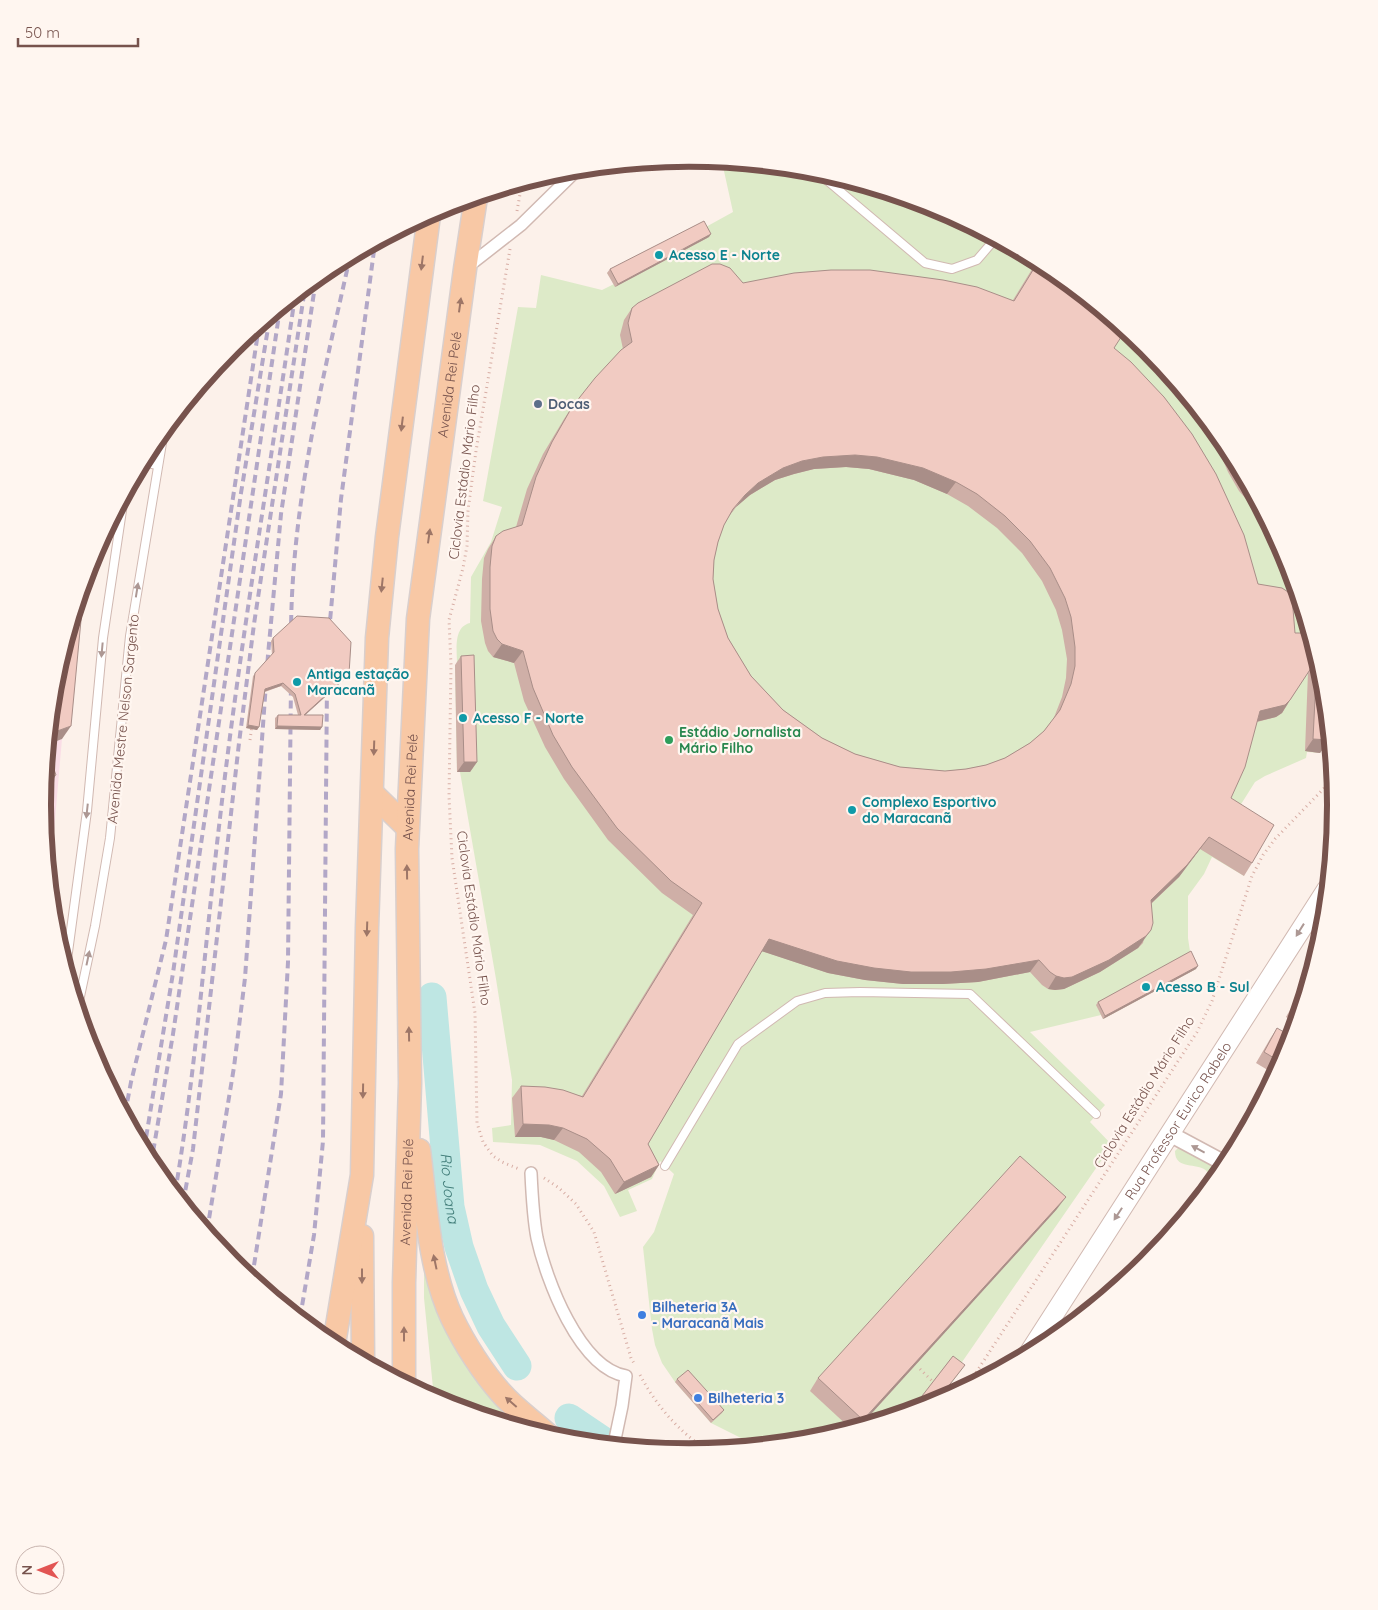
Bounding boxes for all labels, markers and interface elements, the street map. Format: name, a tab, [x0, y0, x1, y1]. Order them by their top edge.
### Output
scale bar	[18, 15, 138, 47]
text: 50 m	[25, 23, 60, 42]
place label: Acesso E - Norte	[669, 246, 780, 264]
marker: Acesso E - Norte	[653, 249, 665, 261]
one-way arrow	[418, 255, 426, 271]
one-way arrow	[456, 297, 464, 313]
street label: Avenida Rei Pelé	[433, 330, 466, 439]
street label: Ciclovia Estádio Mário Filho	[444, 383, 484, 561]
place label: Docas	[548, 395, 590, 413]
marker: Docas	[532, 398, 544, 410]
one-way arrow	[398, 417, 406, 433]
one-way arrow	[425, 527, 433, 543]
one-way arrow	[378, 578, 386, 594]
one-way arrow	[134, 581, 142, 597]
street label: Avenida Mestre Nelson Sargento	[103, 613, 143, 825]
one-way arrow	[98, 642, 106, 658]
place label: Antiga estação Maracanã	[307, 665, 409, 699]
marker: Antiga estação Maracanã	[291, 676, 303, 688]
place label: Acesso F - Norte	[473, 709, 584, 727]
marker: Acesso F - Norte	[457, 712, 469, 724]
place label: Estádio Jornalista Mário Filho	[679, 723, 801, 757]
street label: Avenida Rei Pelé	[398, 733, 422, 841]
marker: Estádio Jornalista Mário Filho	[663, 734, 675, 746]
one-way arrow	[369, 740, 377, 756]
place label: Complexo Esportivo do Maracanã	[862, 793, 997, 827]
one-way arrow	[83, 804, 91, 820]
marker: Complexo Esportivo do Maracanã	[846, 804, 858, 816]
street label: Ciclovia Estádio Mário Filho	[453, 829, 495, 1007]
one-way arrow	[403, 863, 411, 879]
one-way arrow	[363, 921, 371, 937]
one-way arrow	[1296, 923, 1305, 937]
one-way arrow	[84, 951, 92, 966]
place label: Acesso B - Sul	[1156, 978, 1250, 996]
marker: Acesso B - Sul	[1140, 981, 1152, 993]
street label: Ciclovia Estádio Mário Filho	[1090, 1012, 1198, 1172]
one-way arrow	[405, 1026, 413, 1042]
street label: Rua Professor Eurico Rabelo	[1121, 1038, 1236, 1203]
one-way arrow	[359, 1084, 367, 1100]
street label: Avenida Rei Pelé	[396, 1138, 417, 1246]
one-way arrow	[1191, 1145, 1205, 1153]
water label: Rio Joana	[436, 1152, 464, 1226]
one-way arrow	[1113, 1207, 1123, 1221]
one-way arrow	[431, 1254, 439, 1269]
one-way arrow	[358, 1268, 366, 1284]
place label: Bilheteria 3A - Maracanã Mais	[652, 1298, 764, 1332]
marker: Bilheteria 3A - Maracanã Mais	[636, 1309, 648, 1321]
one-way arrow	[400, 1325, 408, 1341]
place label: Bilheteria 3	[708, 1389, 784, 1407]
marker: Bilheteria 3	[692, 1392, 704, 1404]
one-way arrow	[505, 1397, 518, 1408]
north arrow	[15, 1545, 65, 1595]
text: N	[18, 1565, 36, 1575]

